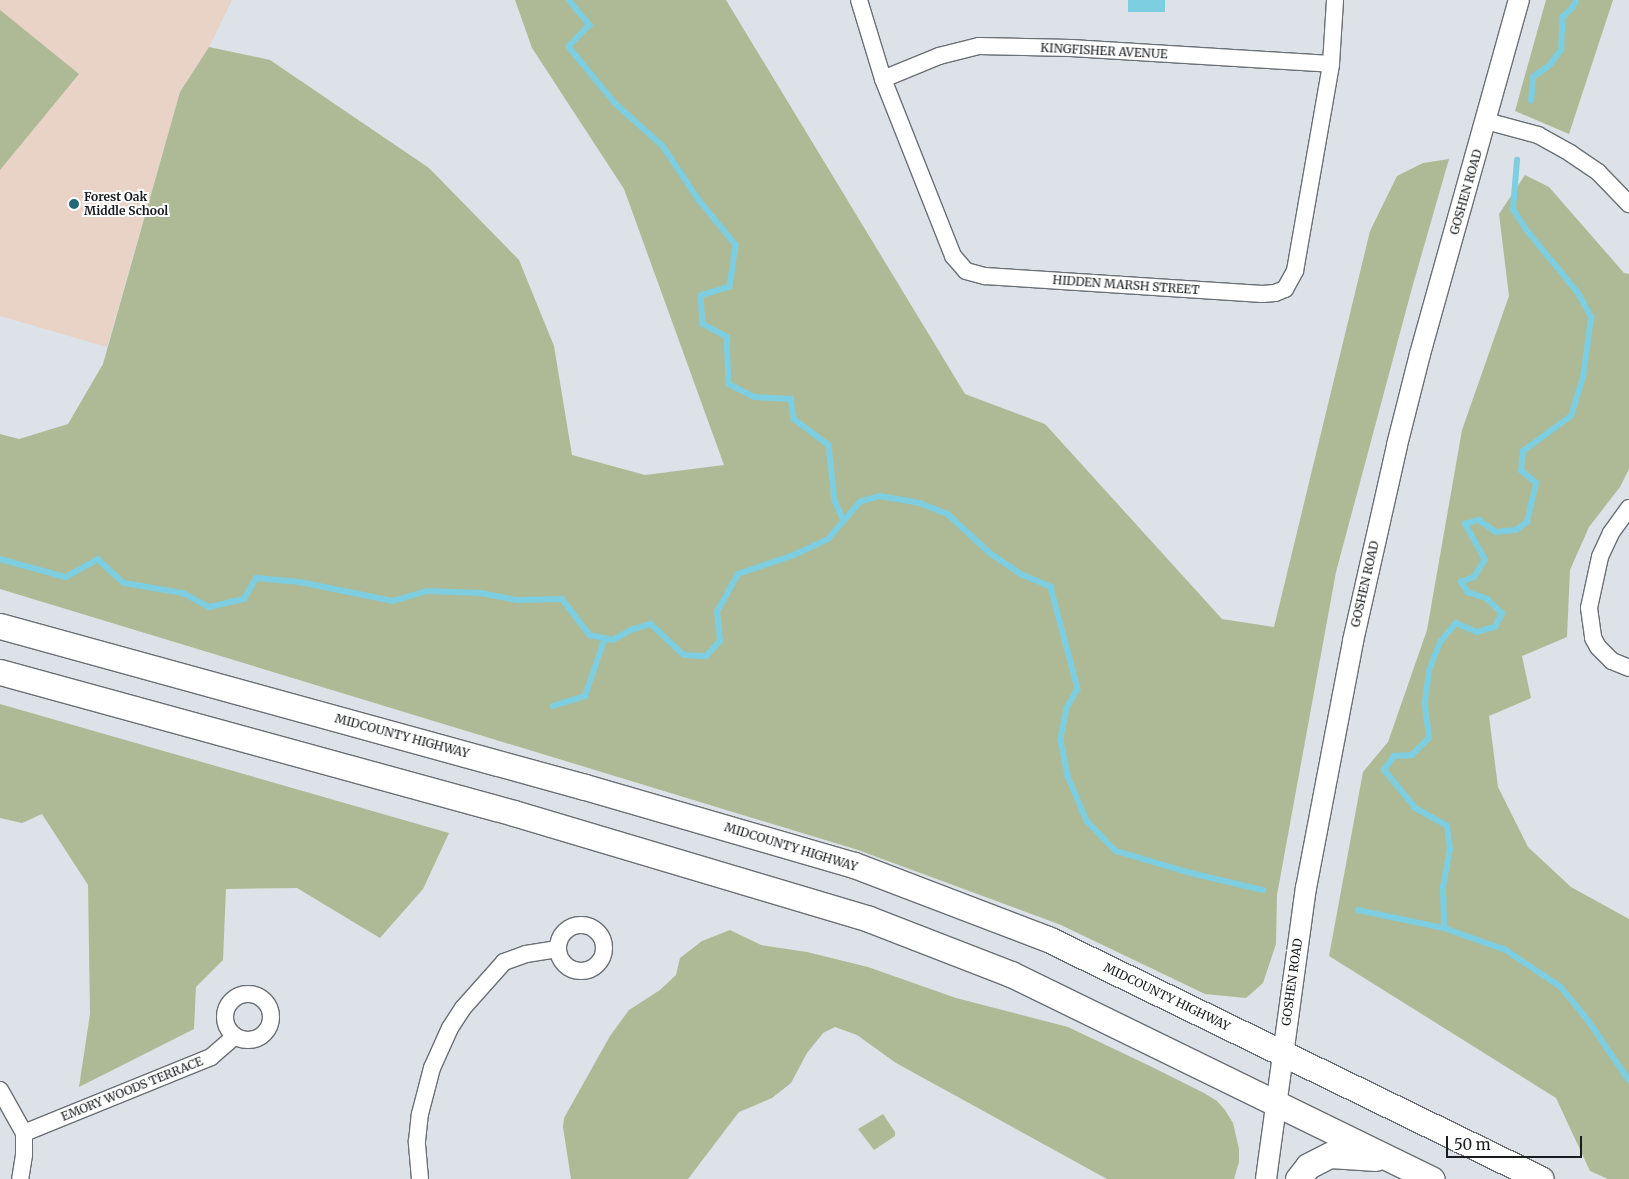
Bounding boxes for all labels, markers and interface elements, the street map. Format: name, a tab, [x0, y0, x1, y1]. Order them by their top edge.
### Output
street label: KINGFISHER AVENUE	[1040, 40, 1168, 62]
street label: GOSHEN ROAD	[1447, 148, 1485, 236]
place label: Forest Oak Middle School	[84, 190, 168, 218]
marker: Forest Oak Middle School	[68, 198, 80, 210]
street label: HIDDEN MARSH STREET	[1052, 273, 1200, 297]
street label: GOSHEN ROAD	[1348, 539, 1382, 629]
street label: MIDCOUNTY HIGHWAY	[333, 711, 471, 761]
street label: MIDCOUNTY HIGHWAY	[723, 820, 859, 874]
street label: GOSHEN ROAD	[1279, 937, 1305, 1027]
street label: MIDCOUNTY HIGHWAY	[1102, 960, 1232, 1034]
street label: EMORY WOODS TERRACE	[59, 1054, 205, 1124]
scale bar	[1449, 1126, 1585, 1158]
text: 50 m	[1454, 1135, 1491, 1154]

